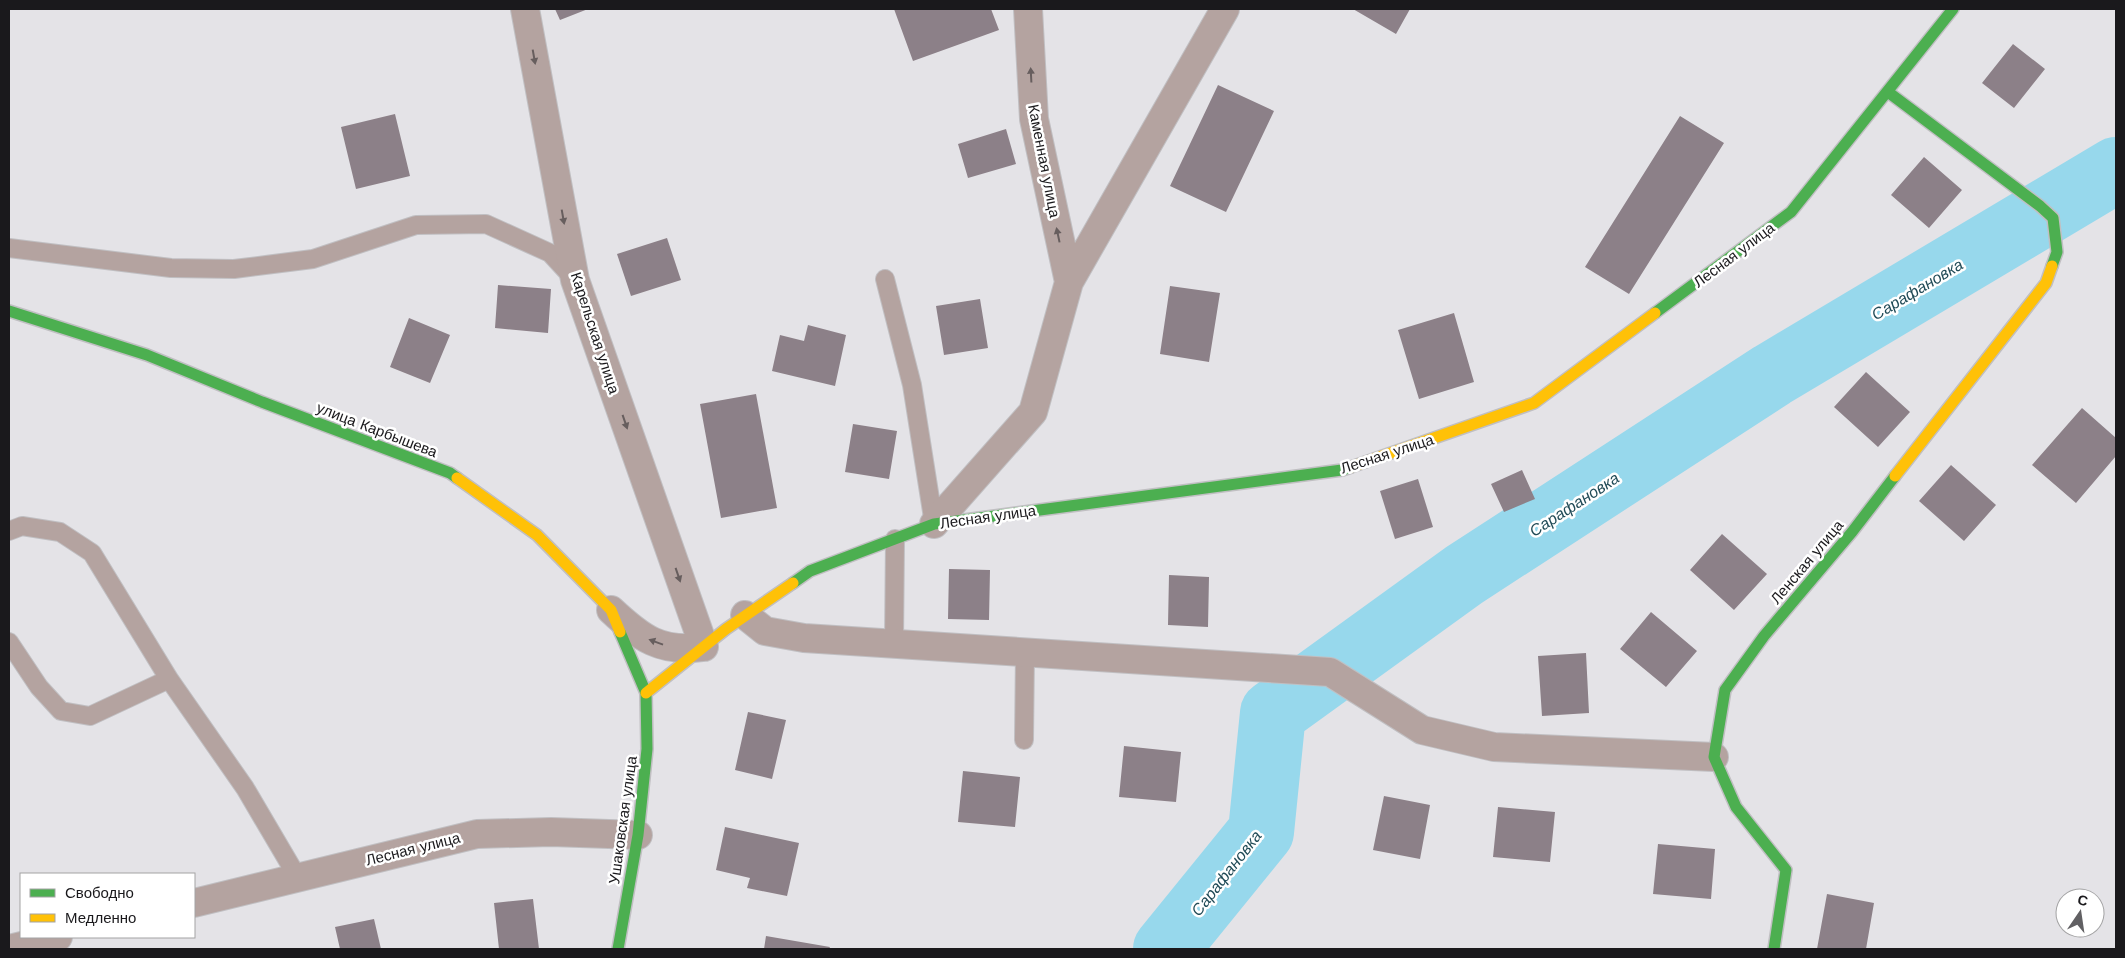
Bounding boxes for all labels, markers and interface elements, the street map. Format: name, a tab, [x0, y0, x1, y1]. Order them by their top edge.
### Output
one-way arrow	[530, 49, 538, 65]
one-way arrow	[1027, 66, 1035, 82]
street label: Каменная улица	[1024, 103, 1064, 220]
one-way arrow	[559, 209, 567, 224]
street label: Лесная улица	[1690, 218, 1779, 291]
one-way arrow	[1054, 227, 1062, 242]
water label: Сарафановка	[1868, 255, 1966, 324]
street label: Карельская улица	[567, 270, 623, 397]
street label: улица Карбышева	[314, 399, 440, 462]
one-way arrow	[621, 415, 629, 430]
street label: Лесная улица	[1338, 430, 1436, 478]
water label: Сарафановка	[1526, 468, 1623, 540]
street label: Лесная улица	[939, 501, 1038, 533]
street label: Ленская улица	[1767, 516, 1848, 607]
one-way arrow	[675, 568, 682, 583]
one-way arrow	[648, 638, 663, 646]
street label: Ушаковская улица	[605, 754, 641, 885]
water label: Сарафановка	[1187, 827, 1266, 920]
street label: Лесная улица	[364, 828, 463, 869]
legend	[20, 873, 195, 938]
text: Свободно	[65, 884, 134, 902]
north arrow	[2055, 888, 2105, 938]
text: С	[2076, 891, 2090, 909]
text: Медленно	[65, 909, 136, 927]

